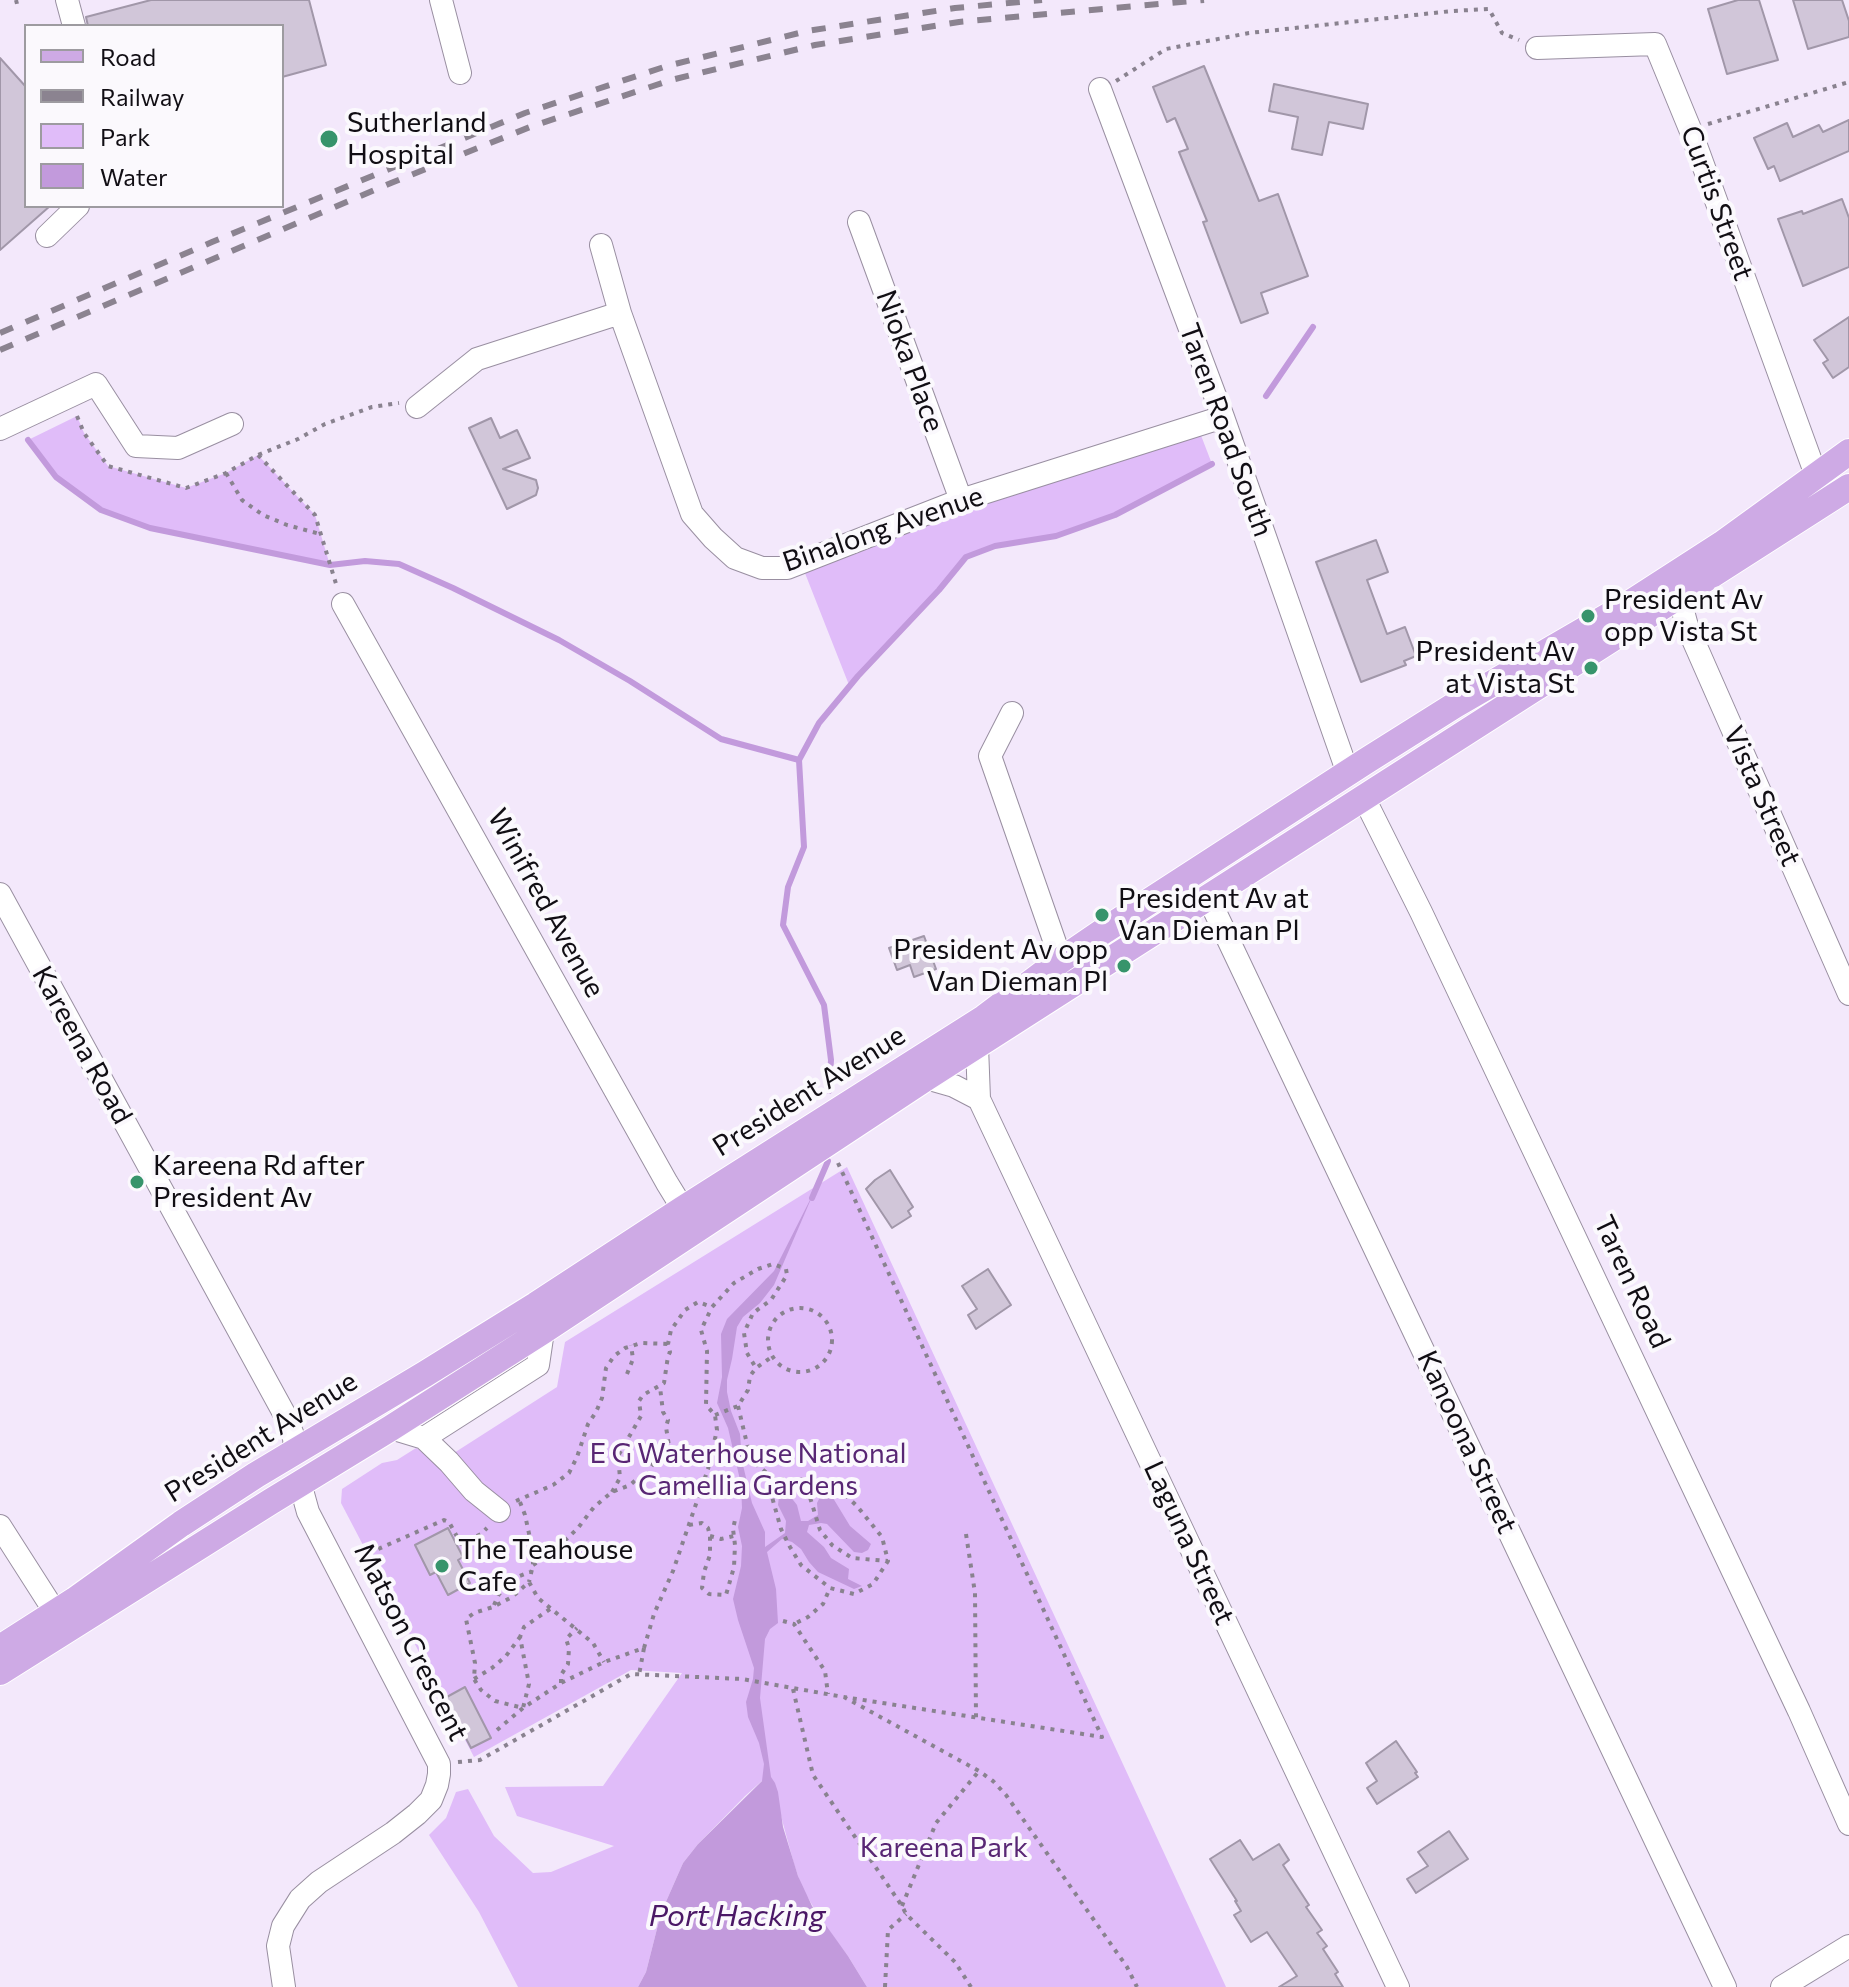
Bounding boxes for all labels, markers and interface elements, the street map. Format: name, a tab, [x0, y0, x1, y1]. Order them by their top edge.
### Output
legend	[24, 24, 284, 208]
text: Road	[100, 42, 156, 71]
text: Railway	[100, 82, 185, 111]
place label: Sutherland Hospital	[347, 106, 487, 172]
street label: Curtis Street	[1674, 121, 1760, 285]
text: Park	[100, 122, 150, 151]
marker: Sutherland Hospital	[318, 128, 340, 150]
text: Water	[100, 162, 168, 191]
street label: Nioka Place	[869, 286, 951, 436]
street label: Taren Road South	[1172, 319, 1280, 541]
street label: Binalong Avenue	[778, 479, 988, 579]
place label: President Av opp Vista St	[1604, 583, 1763, 649]
marker: President Av opp Vista St	[1579, 607, 1597, 625]
place label: President Av at Vista St	[1416, 635, 1575, 701]
marker: President Av at Vista St	[1582, 659, 1600, 677]
street label: Vista Street	[1716, 721, 1808, 871]
street label: Winifred Avenue	[480, 803, 612, 1003]
place label: President Av at Van Dieman Pl	[1118, 882, 1309, 948]
marker: President Av at Van Dieman Pl	[1093, 906, 1111, 924]
place label: President Av opp Van Dieman Pl	[893, 933, 1108, 999]
marker: President Av opp Van Dieman Pl	[1115, 957, 1133, 975]
street label: Kareena Road	[25, 960, 139, 1130]
street label: President Avenue	[707, 1018, 911, 1164]
place label: Kareena Rd after President Av	[153, 1149, 365, 1215]
marker: Kareena Rd after President Av	[128, 1173, 146, 1191]
street label: Taren Road	[1587, 1210, 1677, 1354]
street label: Kanoona Street	[1410, 1345, 1524, 1539]
street label: President Avenue	[159, 1364, 363, 1510]
park label: E G Waterhouse National Camellia Gardens	[589, 1437, 907, 1503]
street label: Laguna Street	[1136, 1456, 1242, 1630]
place label: The Teahouse Cafe	[458, 1533, 633, 1599]
street label: Matson Crescent	[347, 1538, 475, 1746]
marker: The Teahouse Cafe	[433, 1557, 451, 1575]
park label: Kareena Park	[860, 1831, 1028, 1865]
water label: Port Hacking	[649, 1898, 825, 1934]

